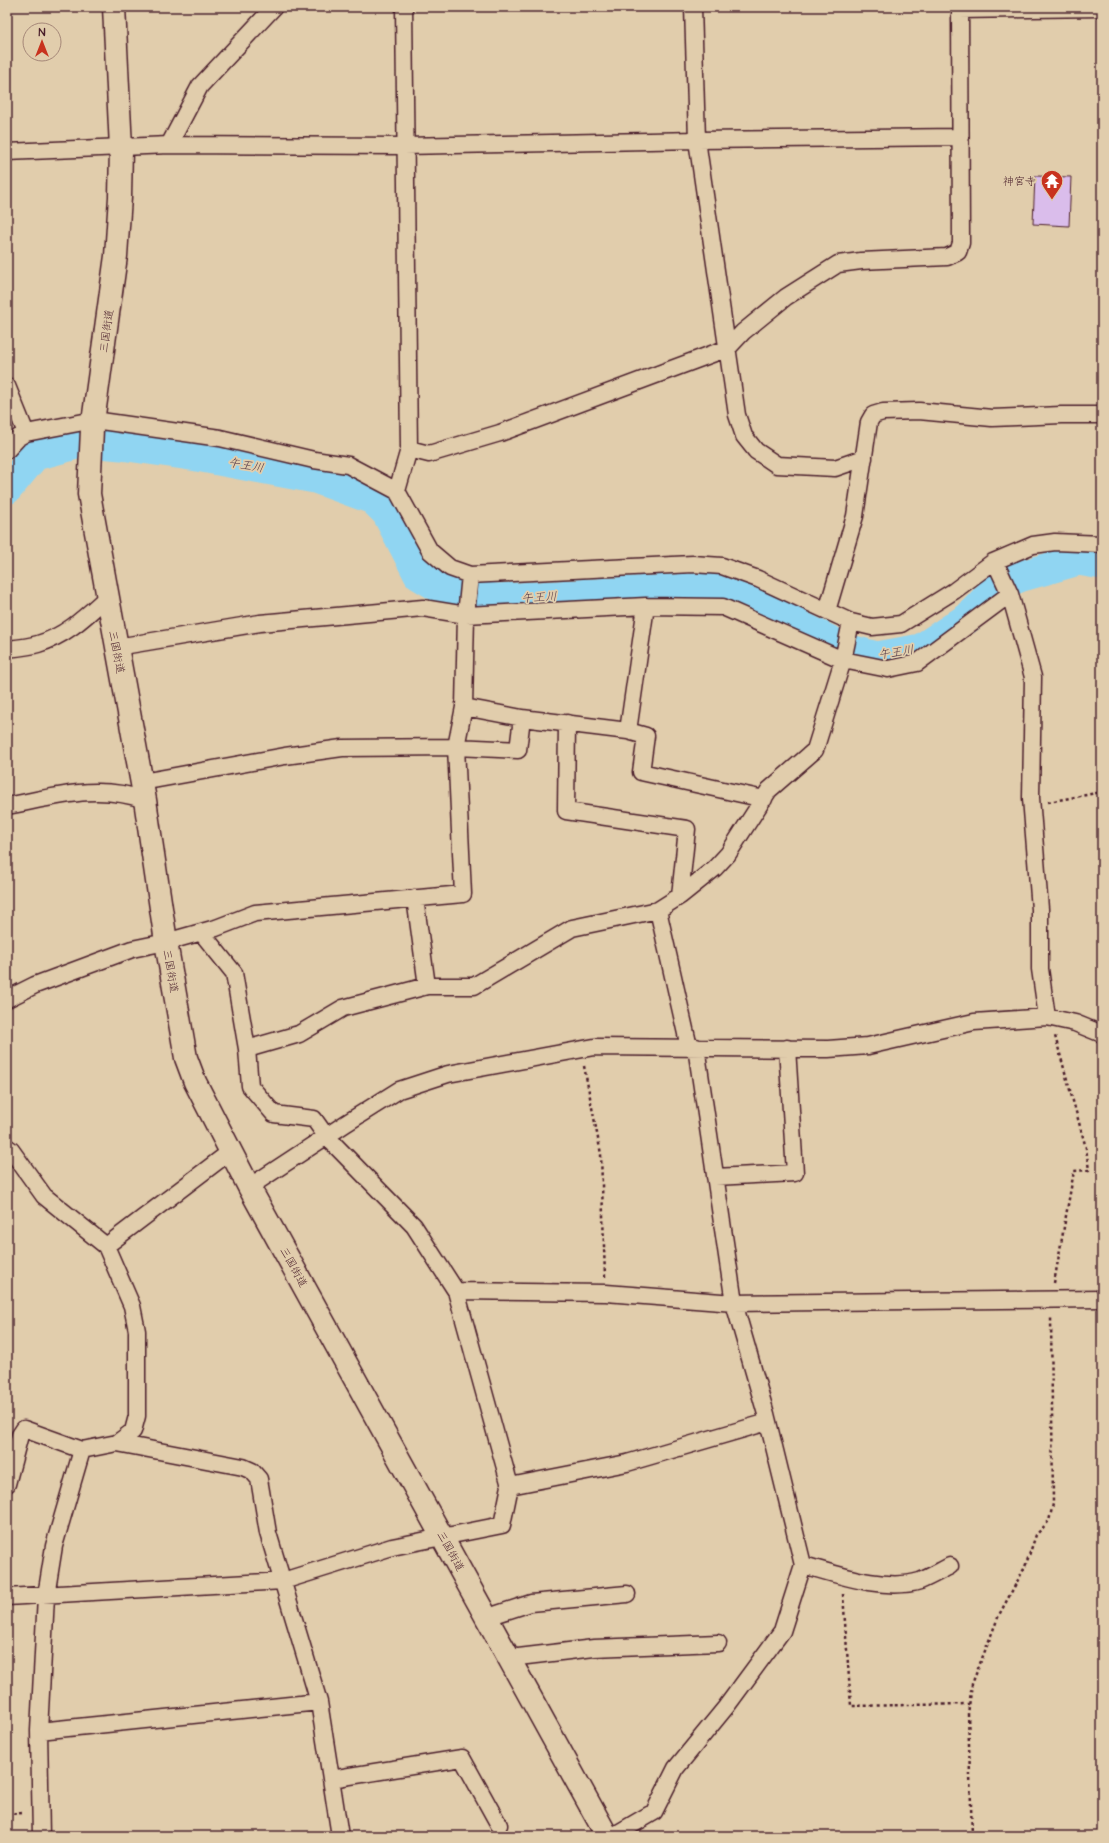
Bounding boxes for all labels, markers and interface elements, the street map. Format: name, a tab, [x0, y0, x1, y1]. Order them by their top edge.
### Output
north arrow	[22, 22, 62, 62]
text: N	[39, 25, 46, 40]
temple icon: 神宮寺	[1039, 168, 1065, 201]
place label: 神宮寺	[1003, 174, 1036, 189]
street label: 三国街道	[96, 308, 117, 354]
water label: 午王川	[227, 454, 265, 477]
water label: 午王川	[521, 588, 557, 607]
street label: 三国街道	[105, 629, 128, 675]
water label: 午王川	[877, 641, 915, 664]
street label: 三国街道	[159, 948, 182, 994]
street label: 三国街道	[276, 1244, 311, 1290]
street label: 三国街道	[433, 1528, 468, 1574]

